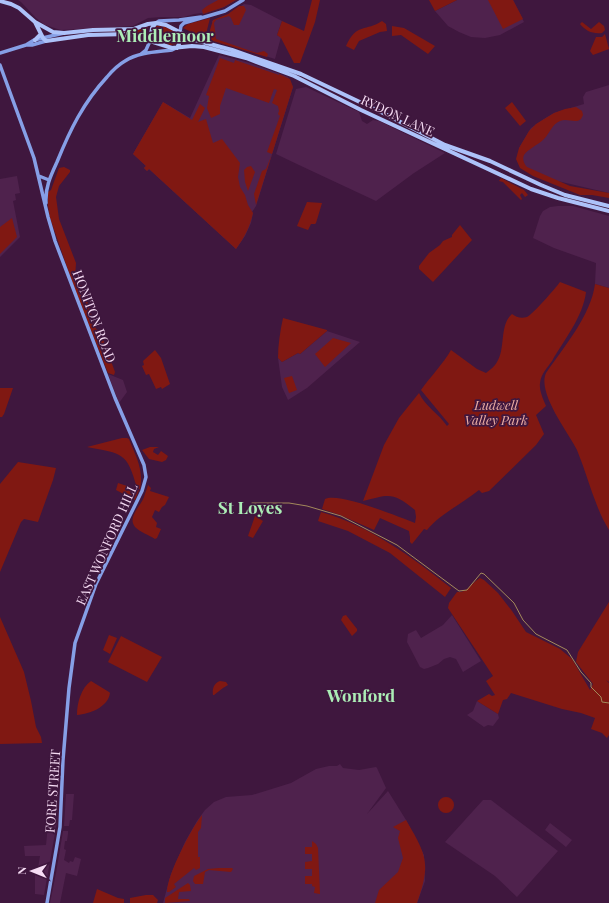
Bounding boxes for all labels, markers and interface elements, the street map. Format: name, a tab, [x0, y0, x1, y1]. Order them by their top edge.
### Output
district label: Middlemoor	[116, 24, 214, 46]
street label: RYDON LANE	[358, 90, 438, 140]
street label: HONITON ROAD	[69, 267, 121, 365]
park label: Ludwell Valley Park	[464, 396, 528, 428]
street label: EAST WONFORD HILL	[72, 480, 141, 607]
district label: St Loyes	[218, 496, 282, 518]
district label: Wonford	[326, 684, 395, 706]
street label: FORE STREET	[41, 749, 63, 833]
north arrow	[12, 851, 52, 891]
text: N	[14, 867, 29, 875]

